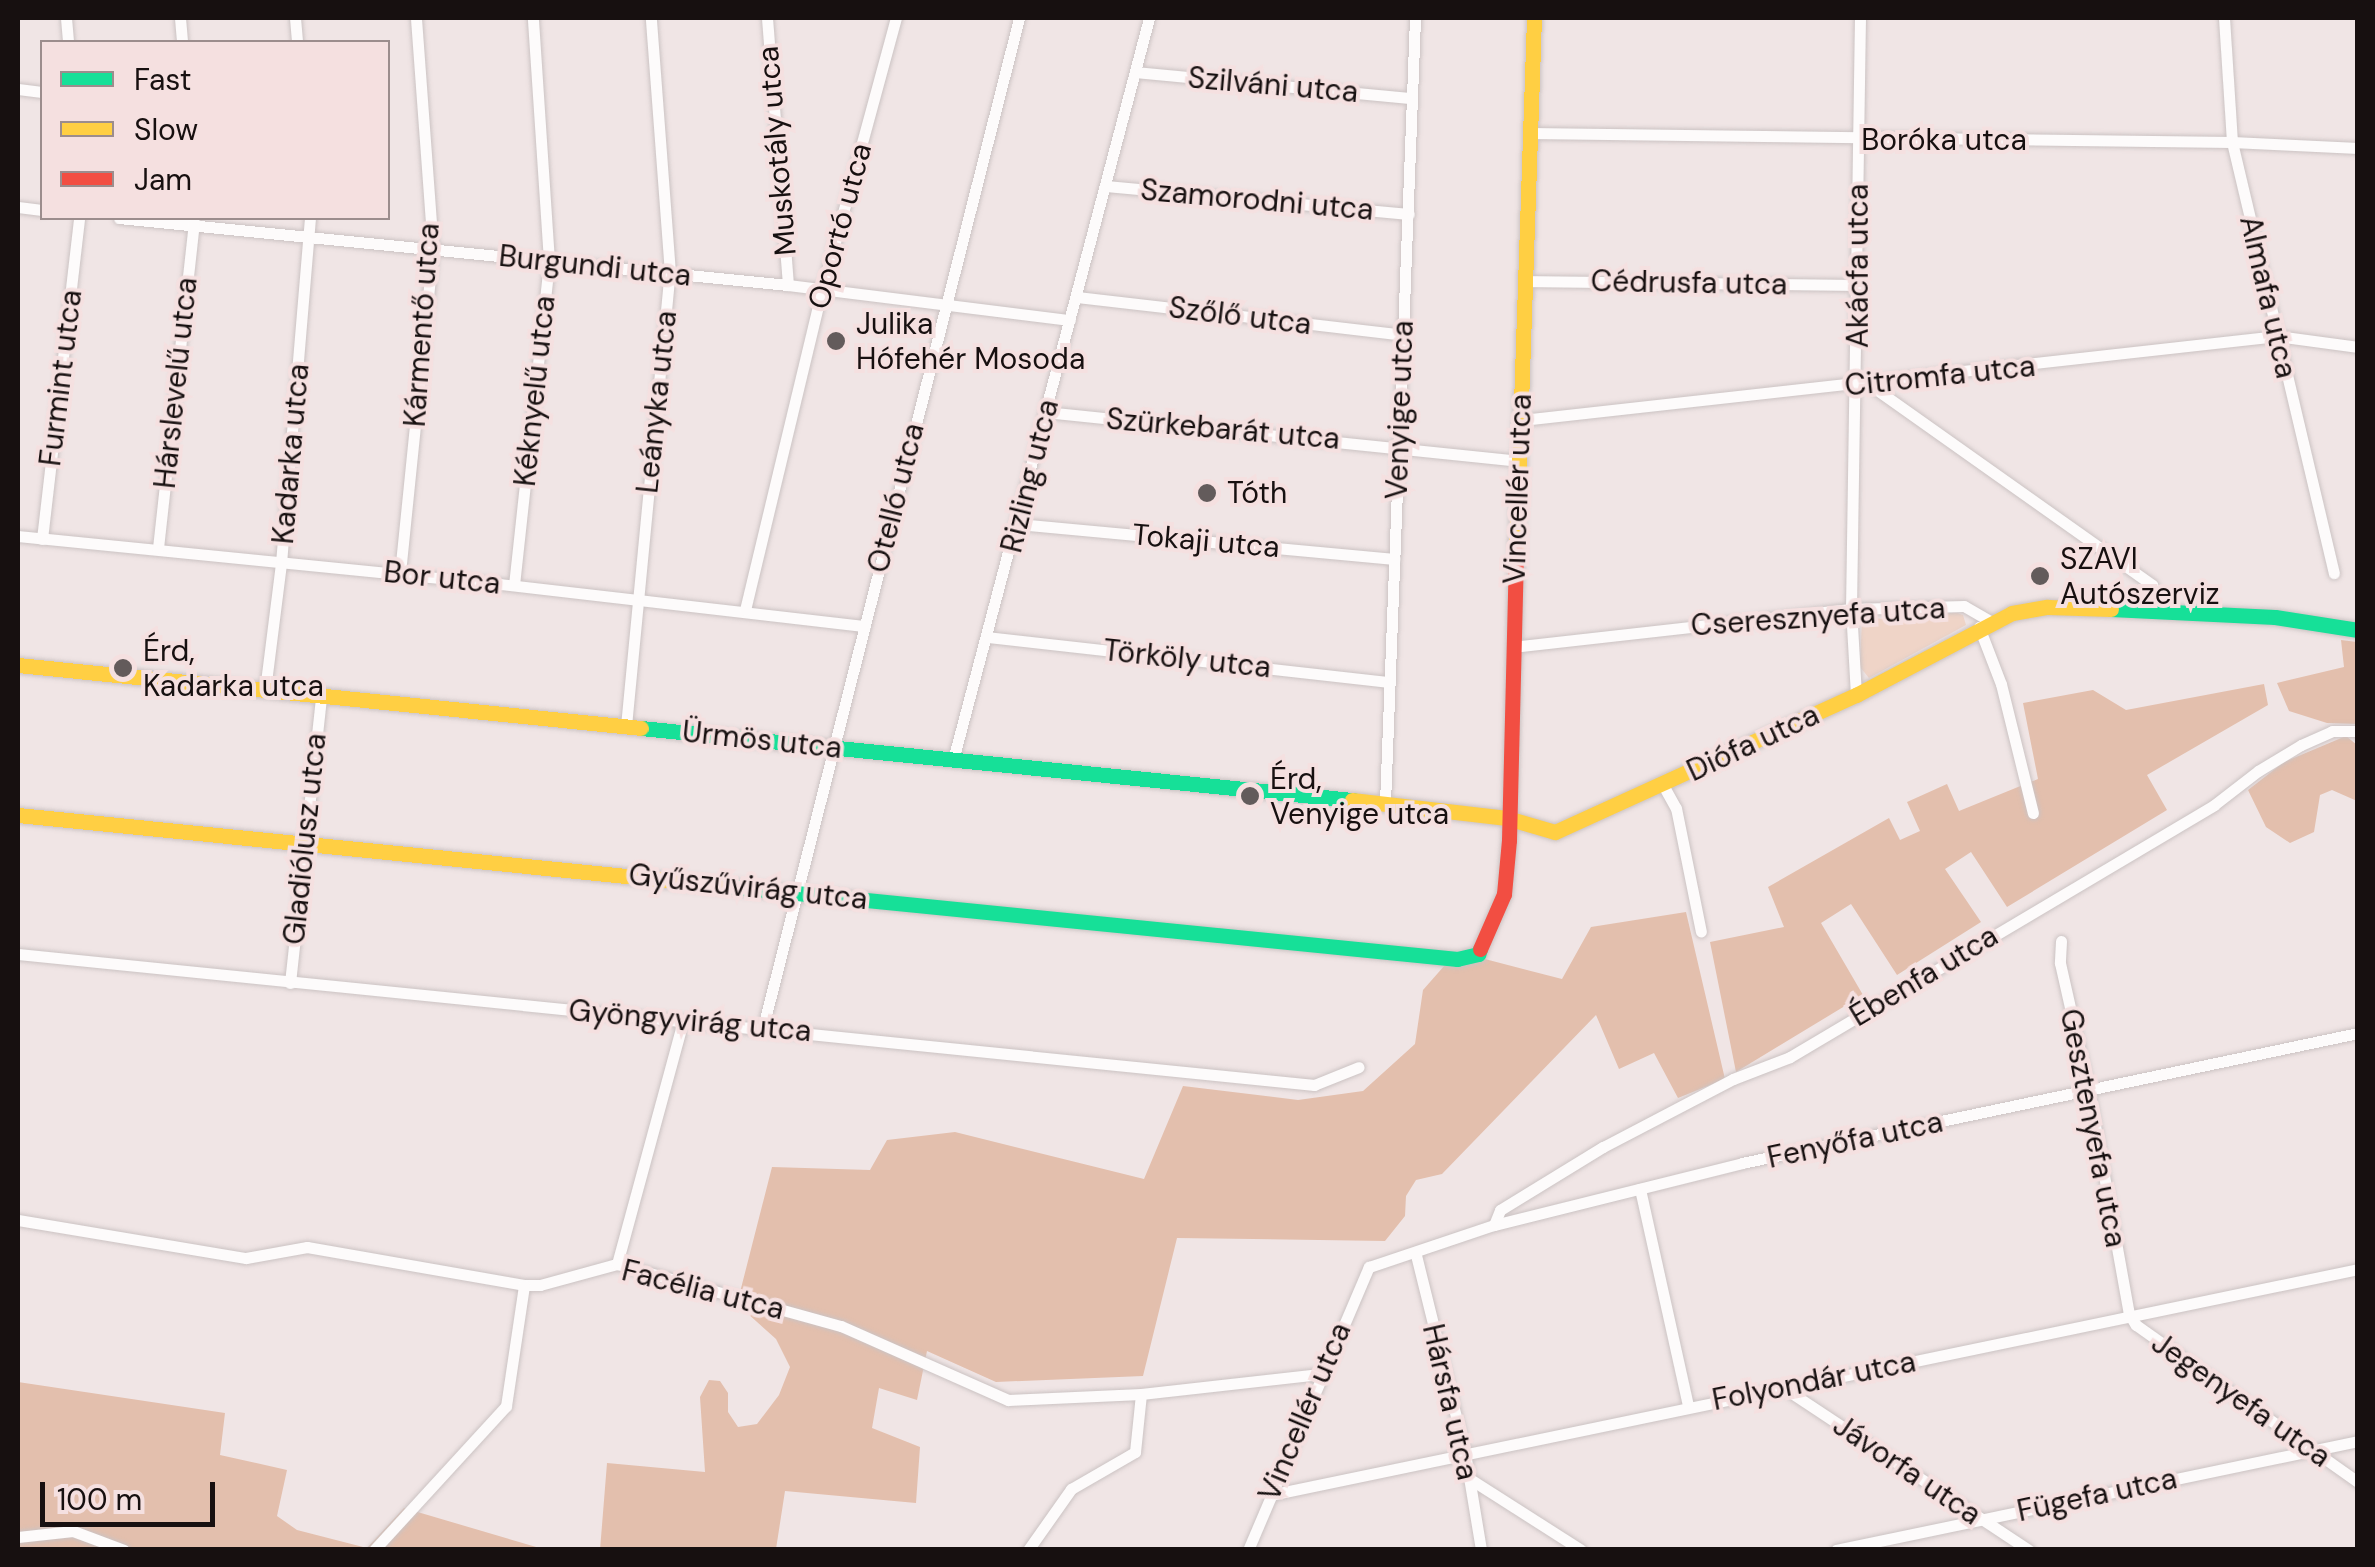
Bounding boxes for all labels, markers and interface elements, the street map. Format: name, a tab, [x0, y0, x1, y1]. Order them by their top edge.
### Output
legend	[40, 40, 390, 220]
street label: Muskotály utca	[750, 45, 804, 257]
text: Fast	[134, 60, 192, 99]
street label: Szilváni utca	[1186, 60, 1360, 110]
text: Slow	[134, 110, 198, 149]
street label: Boróka utca	[1861, 122, 2027, 158]
street label: Oportó utca	[801, 139, 879, 313]
text: Jam	[134, 160, 192, 199]
street label: Szamorodni utca	[1139, 172, 1375, 228]
street label: Akácfa utca	[1840, 184, 1876, 348]
street label: Almafa utca	[2232, 212, 2304, 382]
street label: Kármentő utca	[397, 222, 447, 428]
street label: Burgundi utca	[497, 238, 693, 294]
street label: Cédrusfa utca	[1590, 263, 1788, 303]
street label: Hárslevelű utca	[147, 276, 205, 490]
street label: Furmint utca	[32, 288, 90, 468]
street label: Szőlő utca	[1167, 289, 1313, 343]
street label: Kéknyelű utca	[507, 294, 563, 488]
place label: Julika Hófehér Mosoda	[856, 306, 1085, 376]
street label: Leányka utca	[630, 309, 684, 495]
street label: Venyige utca	[1379, 320, 1421, 500]
marker: Julika Hófehér Mosoda	[825, 330, 847, 352]
street label: Citromfa utca	[1843, 348, 2037, 404]
street label: Kadarka utca	[265, 362, 317, 546]
street label: Vincellér utca	[1497, 393, 1539, 585]
street label: Rizling utca	[994, 396, 1066, 556]
street label: Szürkebarát utca	[1105, 401, 1341, 457]
street label: Otelló utca	[860, 420, 932, 576]
place label: Tóth	[1227, 475, 1287, 511]
marker: Tóth	[1196, 482, 1218, 504]
street label: Tokaji utca	[1131, 517, 1281, 565]
place label: SZAVI Autószerviz	[2060, 541, 2220, 612]
street label: Bor utca	[382, 554, 502, 602]
marker: SZAVI Autószerviz	[2029, 565, 2051, 587]
street label: Cseresznyefa utca	[1690, 590, 1946, 644]
street label: Törköly utca	[1101, 632, 1273, 686]
place label: Érd, Kadarka utca	[143, 633, 324, 704]
marker: Érd, Kadarka utca	[112, 657, 134, 679]
street label: Diófa utca	[1681, 697, 1825, 789]
street label: Ürmös utca	[680, 714, 844, 766]
street label: Gladiólusz utca	[276, 732, 334, 946]
place label: Érd, Venyige utca	[1270, 761, 1449, 832]
marker: Érd, Venyige utca	[1239, 785, 1261, 807]
street label: Gyűszűvirág utca	[627, 857, 869, 917]
street label: Ébenfa utca	[1844, 918, 2004, 1034]
street label: Gyöngyvirág utca	[567, 992, 813, 1050]
street label: Gesztenyefa utca	[2052, 1006, 2134, 1250]
street label: Fenyőfa utca	[1764, 1104, 1946, 1176]
street label: Facélia utca	[618, 1252, 788, 1328]
street label: Vincellér utca	[1251, 1317, 1359, 1507]
street label: Hársfa utca	[1415, 1321, 1485, 1483]
street label: Jegenyefa utca	[2145, 1325, 2337, 1475]
street label: Folyondár utca	[1709, 1344, 1919, 1418]
street label: Jávorfa utca	[1826, 1407, 1988, 1533]
street label: Fügefa utca	[2014, 1461, 2180, 1529]
scale bar	[45, 1462, 220, 1524]
text: 100 m	[57, 1480, 142, 1519]

